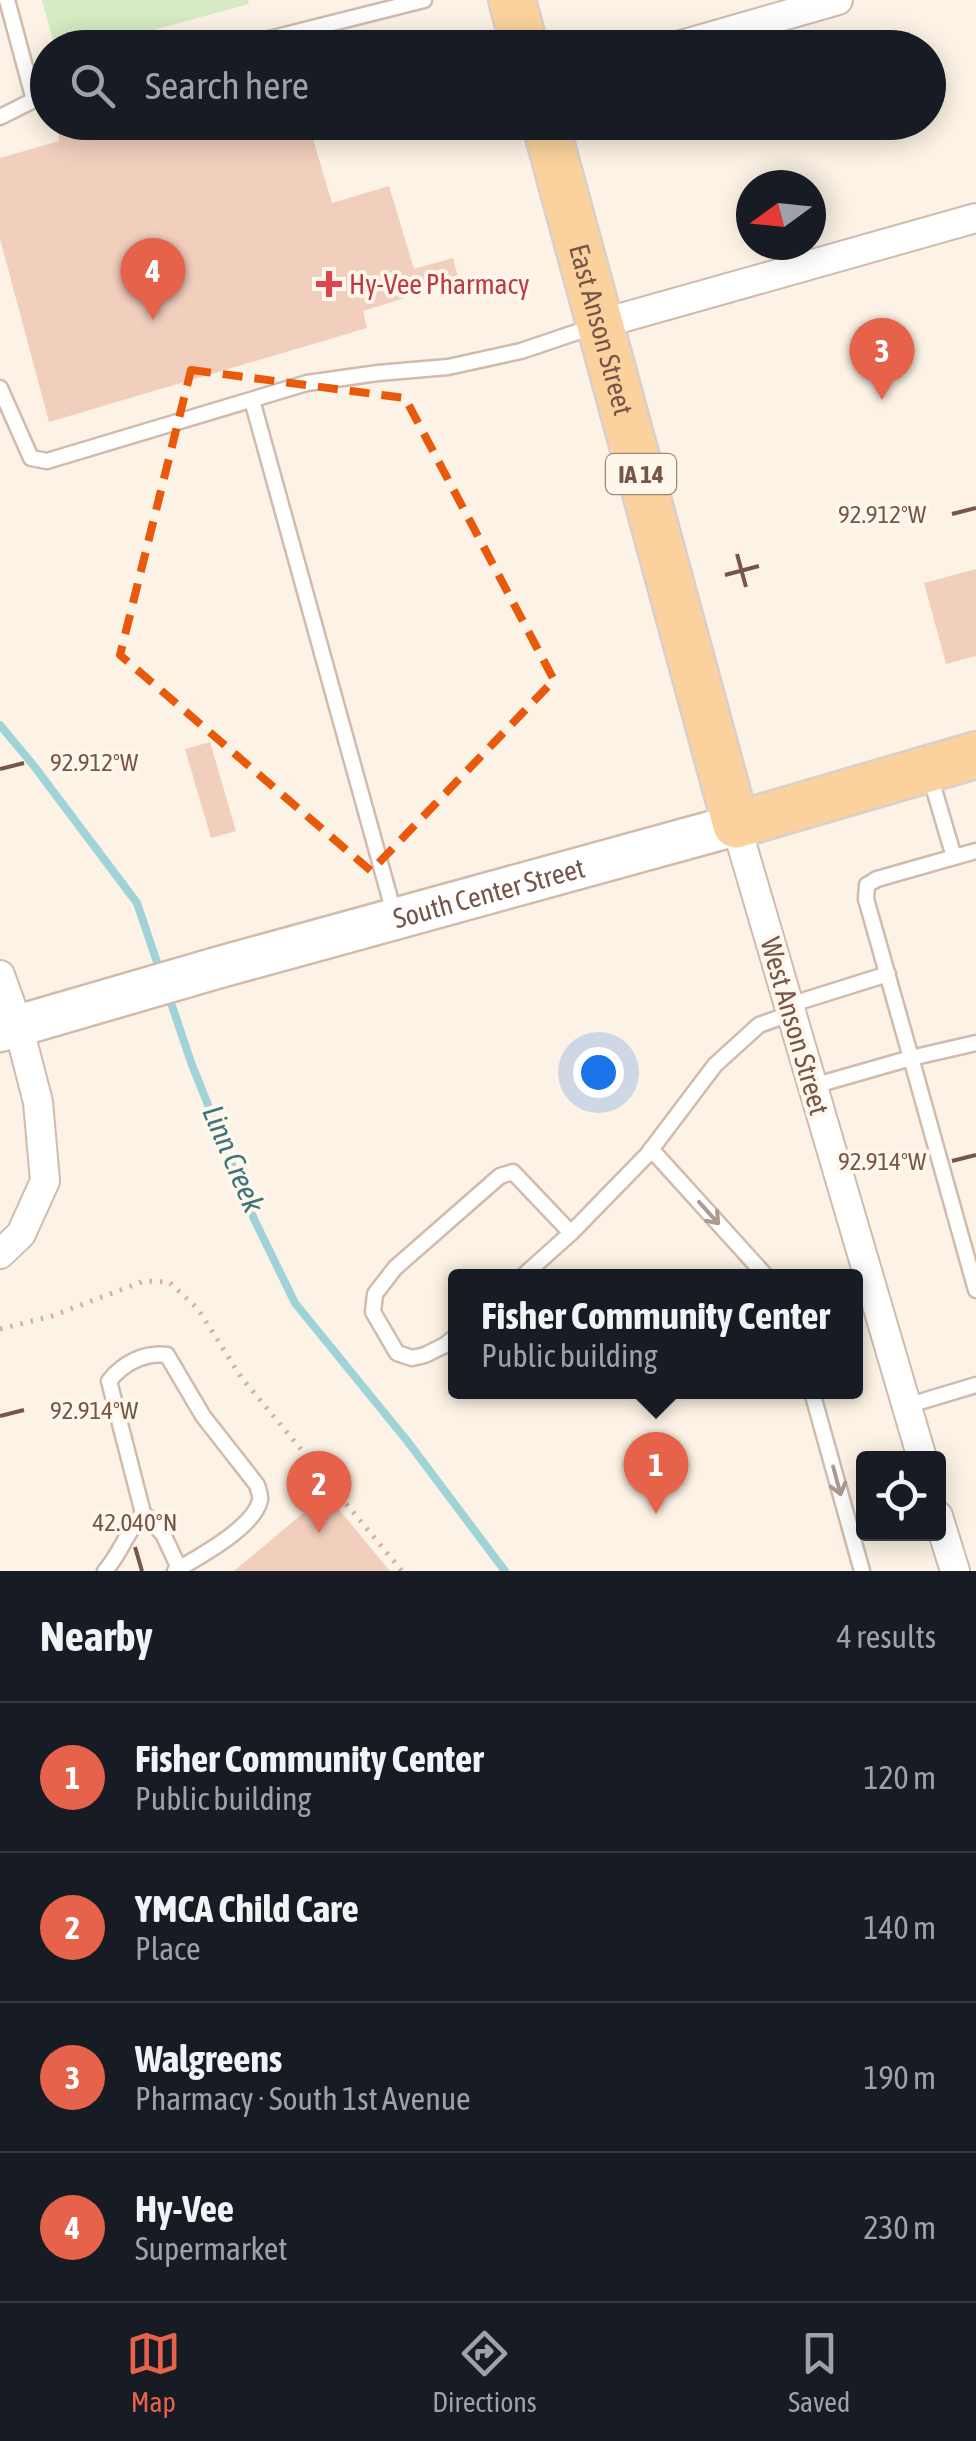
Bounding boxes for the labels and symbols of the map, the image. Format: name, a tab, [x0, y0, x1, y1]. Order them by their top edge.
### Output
north arrow	[736, 170, 826, 260]
pin: 4	[120, 238, 186, 320]
street label: East Anson Street	[563, 240, 640, 419]
place label: Hy-Vee Pharmacy	[349, 268, 529, 300]
marker: Hy-Vee Pharmacy	[318, 273, 340, 295]
pin: 3	[850, 318, 914, 400]
road number: IA 14	[606, 454, 676, 494]
text: 92.912°W	[838, 500, 927, 528]
text: 92.912°W	[50, 748, 139, 776]
street label: South Center Street	[390, 851, 588, 935]
street label: West Anson Street	[754, 934, 836, 1118]
your location	[573, 1047, 624, 1098]
water label: Linn Creek	[196, 1100, 272, 1218]
text: 92.914°W	[838, 1147, 927, 1175]
one-way arrow	[697, 1200, 720, 1225]
text: 92.914°W	[50, 1396, 139, 1424]
pin: 1	[624, 1432, 688, 1514]
pin: 2	[286, 1450, 352, 1533]
one-way arrow	[829, 1465, 848, 1496]
text: 42.040°N	[93, 1508, 177, 1536]

